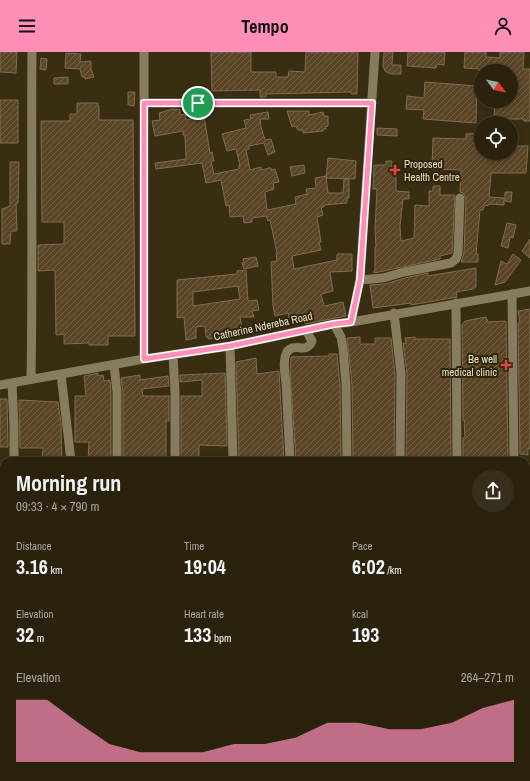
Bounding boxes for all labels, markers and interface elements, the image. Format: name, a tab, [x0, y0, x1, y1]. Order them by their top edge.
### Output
text: Tempo	[241, 14, 289, 39]
icon: menu	[16, 15, 38, 37]
icon: person	[492, 15, 514, 37]
north arrow	[474, 64, 518, 108]
map controls	[474, 64, 518, 160]
pin	[181, 86, 215, 120]
icon: arrive	[187, 92, 209, 114]
button: locate	[474, 116, 518, 160]
place label: Proposed Health Centre	[404, 157, 460, 184]
marker: Proposed Health Centre	[389, 164, 401, 176]
street label: Catherine Ndereba Road	[212, 309, 314, 343]
place label: Be well medical clinic	[442, 352, 497, 379]
marker: Be well medical clinic	[500, 359, 512, 371]
text: Morning run	[16, 468, 121, 498]
button: share	[472, 470, 514, 512]
text: 09:33 · 4 × 790 m	[16, 498, 99, 515]
text: Distance	[16, 539, 52, 553]
text: Time	[184, 539, 204, 553]
text: Pace	[352, 539, 373, 553]
text: 3.16	[16, 553, 48, 580]
text: 19:04	[184, 553, 226, 580]
text: 6:02	[352, 553, 385, 580]
text: km	[48, 563, 62, 577]
text: /km	[385, 563, 402, 577]
text: Elevation	[16, 607, 54, 621]
text: Heart rate	[184, 607, 224, 621]
text: kcal	[352, 607, 368, 621]
text: 32	[16, 621, 34, 648]
text: 133	[184, 621, 211, 648]
text: 193	[352, 621, 379, 648]
text: m	[34, 631, 44, 645]
text: bpm	[211, 631, 231, 645]
text: Elevation	[16, 669, 60, 686]
text: 264–271 m	[461, 669, 514, 686]

